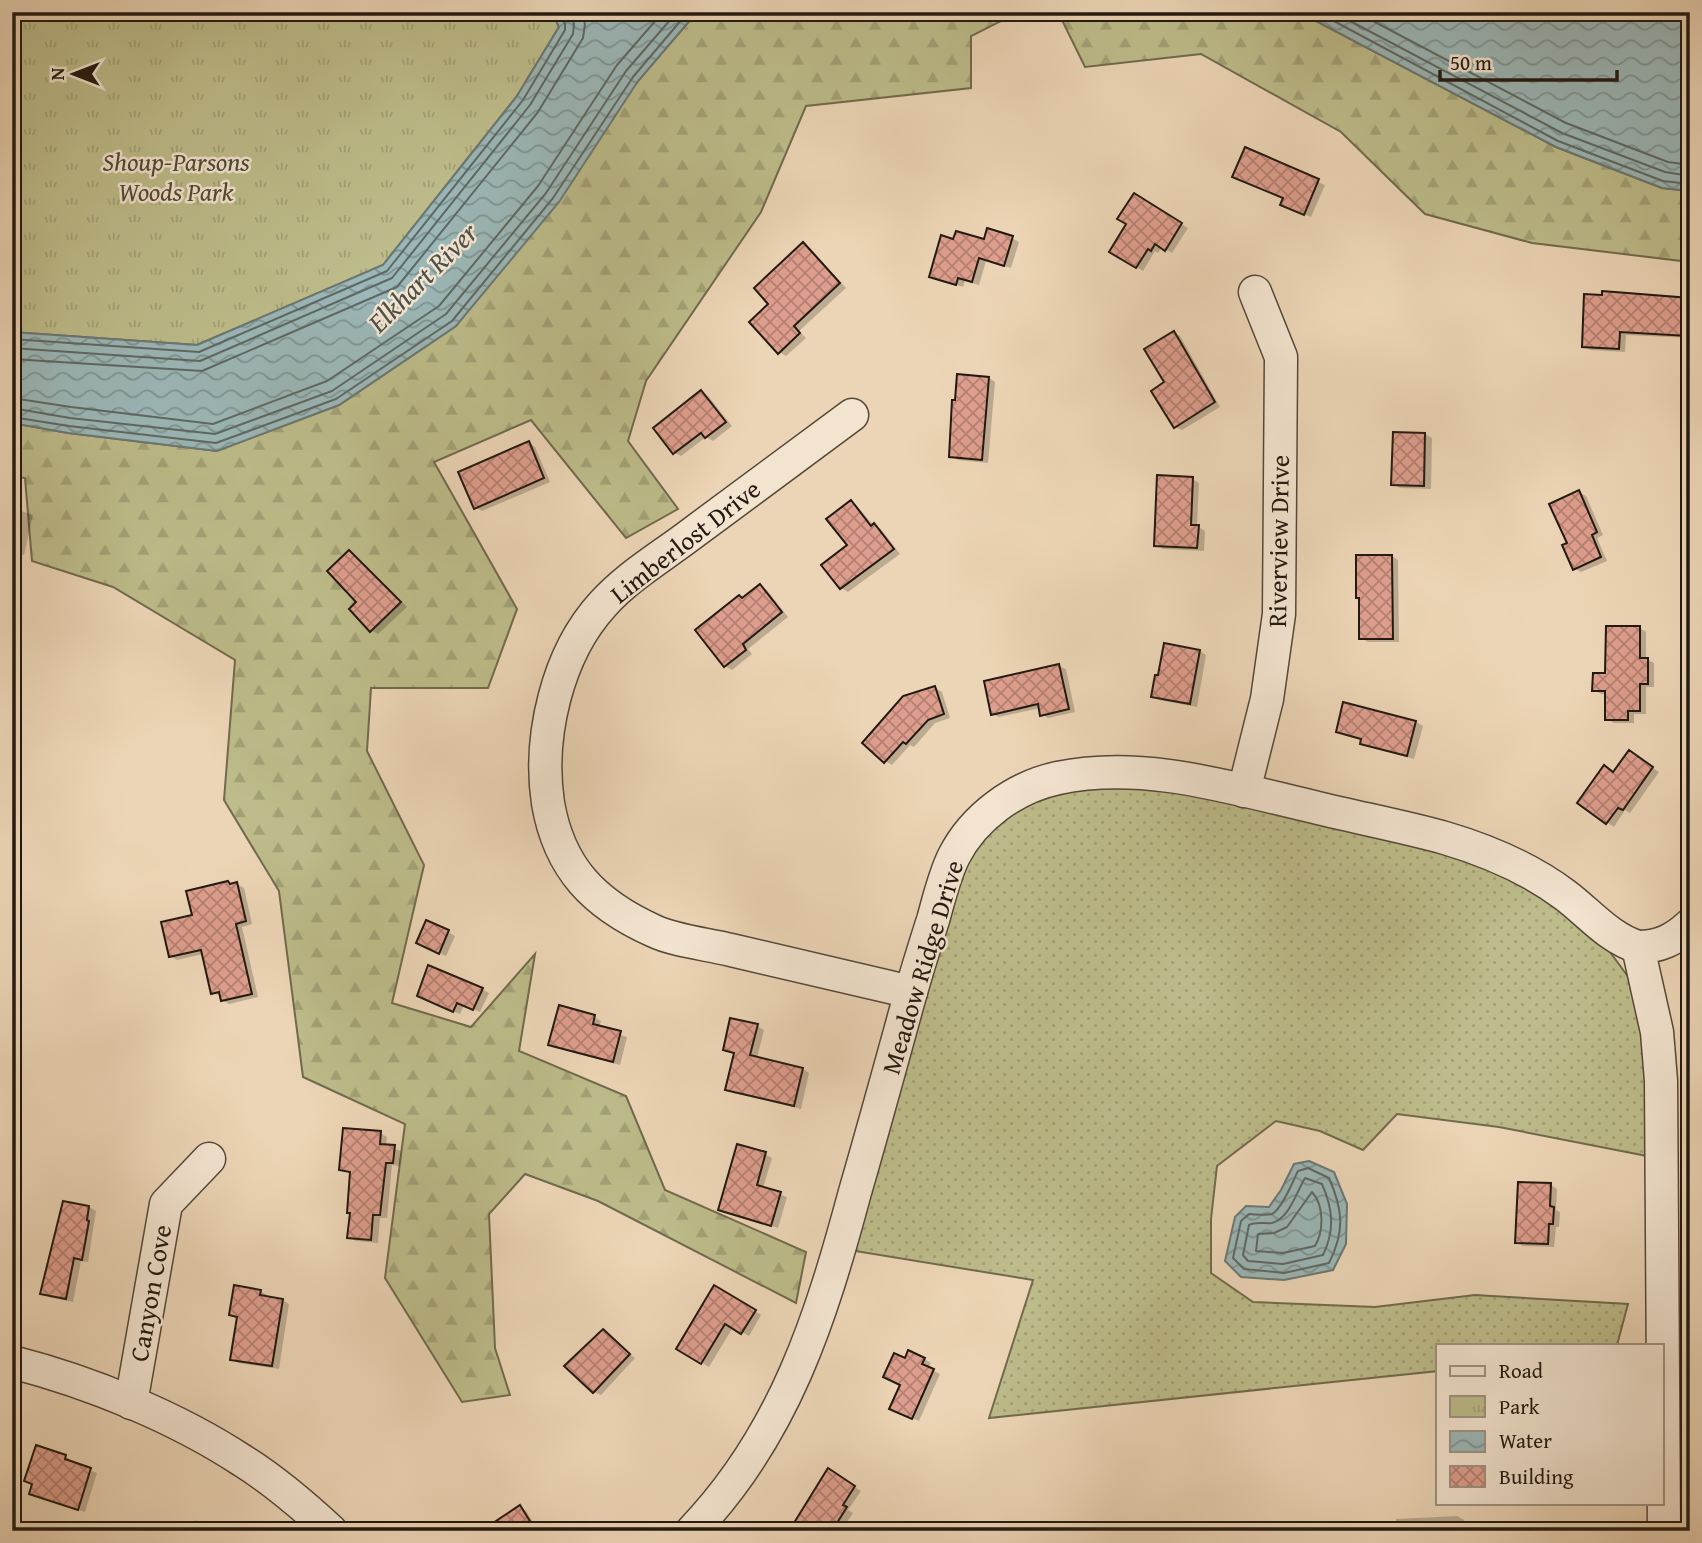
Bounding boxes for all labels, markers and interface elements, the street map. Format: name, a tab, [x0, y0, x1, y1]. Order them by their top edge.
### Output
north arrow	[38, 38, 108, 108]
scale bar	[1440, 38, 1616, 82]
text: 50 m	[1450, 47, 1492, 78]
text: N	[43, 67, 71, 80]
park label: Shoup-Parsons Woods Park	[102, 142, 250, 211]
water label: Elkhart River	[357, 211, 488, 342]
street label: Riverview Drive	[1257, 454, 1299, 628]
street label: Limberlost Drive	[601, 470, 769, 612]
street label: Meadow Ridge Drive	[871, 855, 973, 1079]
street label: Canyon Cove	[119, 1221, 181, 1365]
legend	[1436, 1344, 1664, 1504]
text: Road	[1499, 1355, 1544, 1386]
text: Park	[1499, 1391, 1540, 1422]
text: Water	[1499, 1425, 1552, 1456]
text: Building	[1499, 1461, 1574, 1492]

